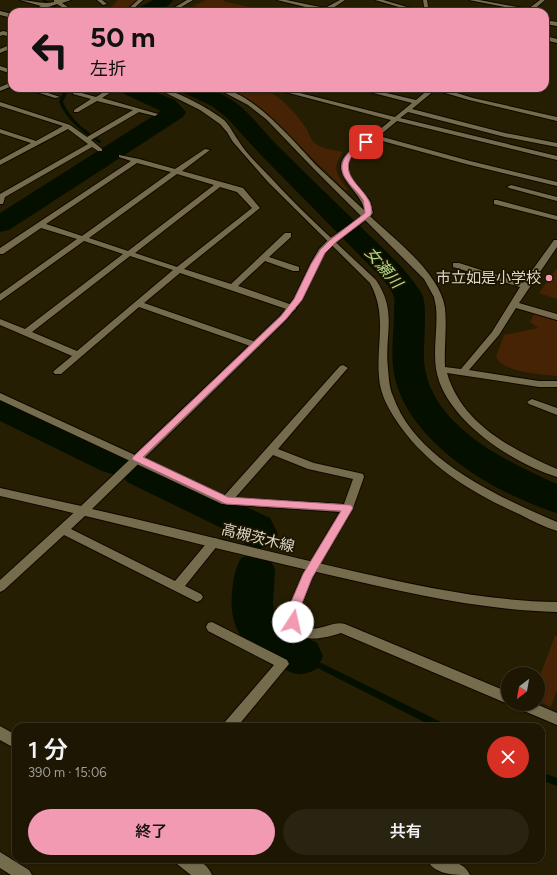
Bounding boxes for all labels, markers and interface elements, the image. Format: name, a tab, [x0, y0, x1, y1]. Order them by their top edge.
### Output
text: 50 m	[90, 20, 156, 54]
icon: left	[24, 24, 76, 76]
text: 左折	[90, 58, 126, 80]
pin	[349, 125, 383, 159]
icon: arrive	[355, 131, 377, 153]
water label: 女瀬川	[361, 243, 408, 293]
place label: 市立如是小学校	[436, 269, 541, 287]
marker: 市立如是小学校	[544, 273, 554, 283]
street label: 高槻茨木線	[219, 520, 297, 556]
position arrow	[272, 601, 314, 643]
north arrow	[501, 667, 545, 711]
map controls	[501, 667, 545, 711]
text: 1 分	[28, 735, 68, 764]
button: close	[487, 736, 529, 778]
text: 390 m · 15:06	[28, 765, 107, 780]
button: 終了	[28, 809, 275, 855]
button: 共有	[283, 809, 529, 855]

